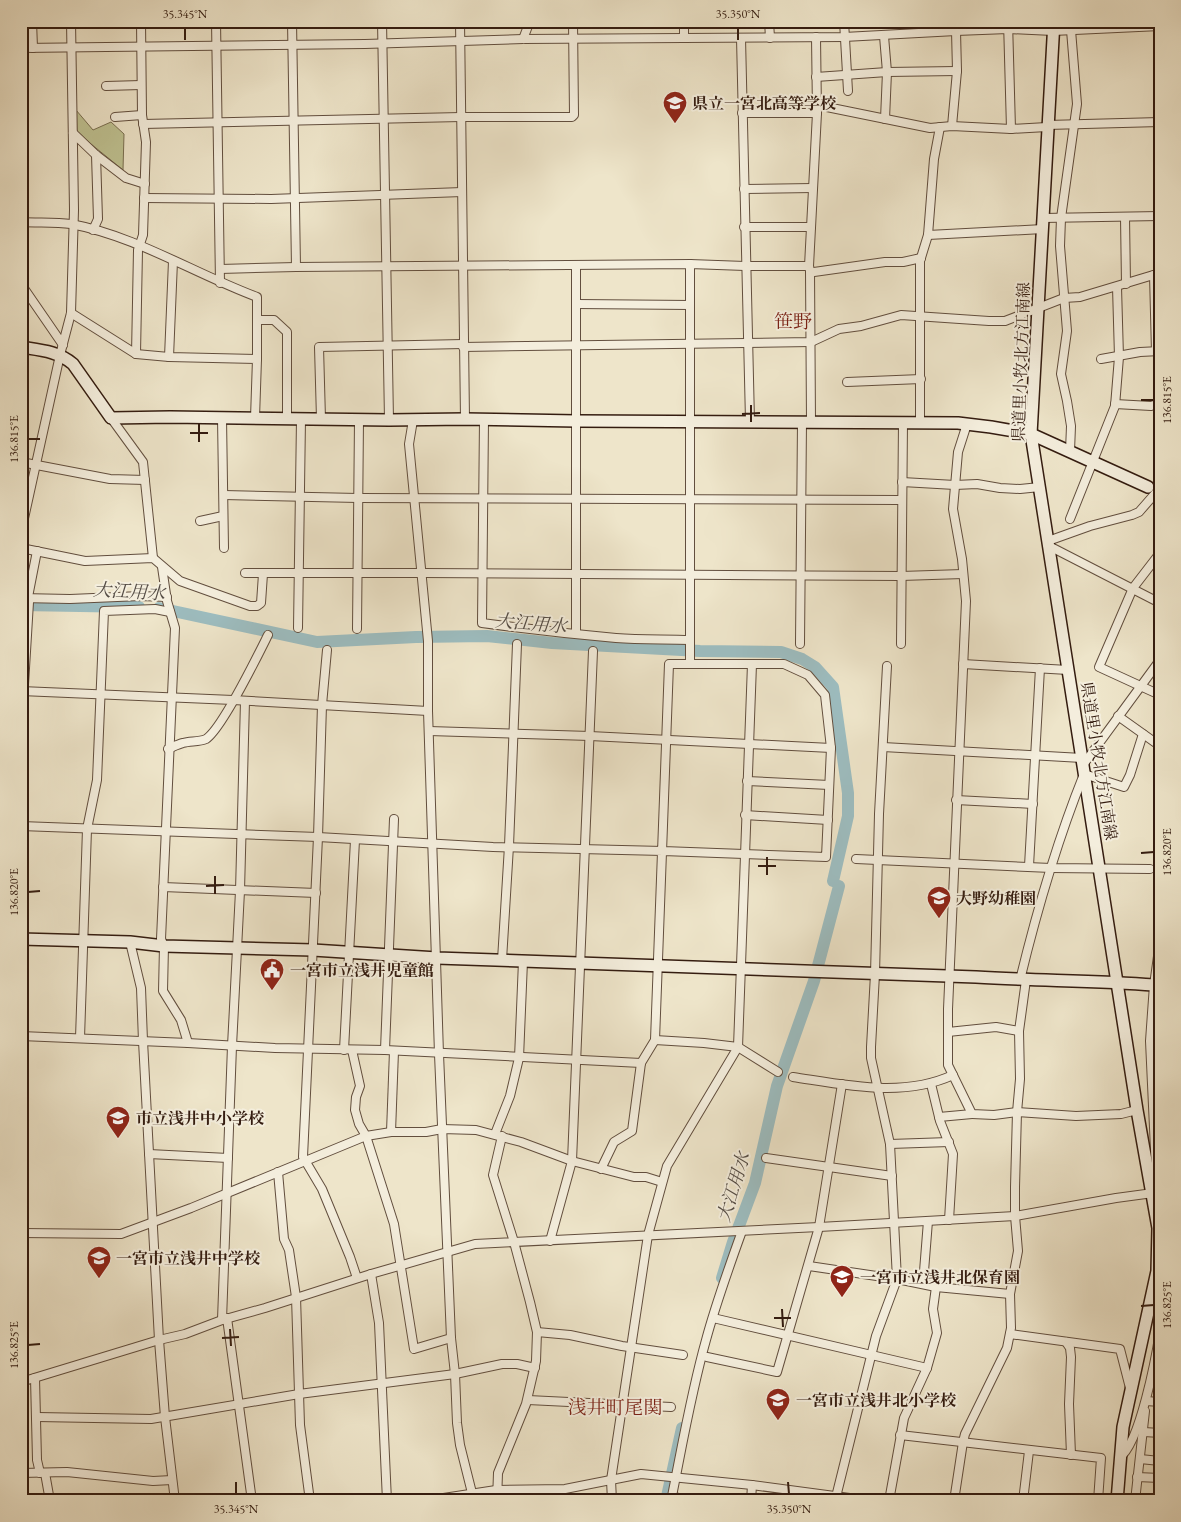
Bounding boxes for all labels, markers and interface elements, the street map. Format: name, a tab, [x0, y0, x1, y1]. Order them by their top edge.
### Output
text: 35.345°N	[163, 6, 208, 22]
text: 35.350°N	[716, 6, 761, 22]
school or university icon: 県立一宮北高等学校	[662, 90, 688, 124]
place label: 県立一宮北高等学校	[692, 93, 837, 114]
street label: 県道里小牧北方江南線	[1008, 282, 1034, 442]
district label: 笹野	[774, 309, 812, 334]
text: 136.815°E	[1159, 376, 1175, 424]
text: 136.815°E	[6, 415, 22, 463]
water label: 大江用水	[92, 578, 168, 604]
water label: 大江用水	[494, 608, 570, 638]
street label: 県道里小牧北方江南線	[1076, 680, 1122, 842]
text: 136.820°E	[1159, 828, 1175, 876]
text: 136.820°E	[6, 868, 22, 916]
school or university icon: 大野幼稚園	[926, 885, 952, 919]
place label: 大野幼稚園	[956, 888, 1036, 909]
public building icon: 一宮市立浅井児童館	[259, 957, 285, 991]
place label: 一宮市立浅井児童館	[290, 960, 434, 981]
school or university icon: 市立浅井中小学校	[105, 1105, 131, 1139]
place label: 市立浅井中小学校	[136, 1108, 265, 1129]
water label: 大江用水	[711, 1147, 755, 1225]
school or university icon: 一宮市立浅井中学校	[86, 1245, 112, 1279]
place label: 一宮市立浅井中学校	[116, 1248, 261, 1269]
school or university icon: 一宮市立浅井北保育園	[829, 1264, 855, 1298]
place label: 一宮市立浅井北保育園	[860, 1267, 1020, 1288]
text: 136.825°E	[1159, 1281, 1175, 1329]
text: 136.825°E	[6, 1321, 22, 1369]
school or university icon: 一宮市立浅井北小学校	[765, 1387, 791, 1421]
place label: 一宮市立浅井北小学校	[796, 1390, 957, 1411]
district label: 浅井町尾関	[567, 1395, 663, 1420]
text: 35.345°N	[214, 1501, 259, 1517]
text: 35.350°N	[767, 1501, 812, 1517]

